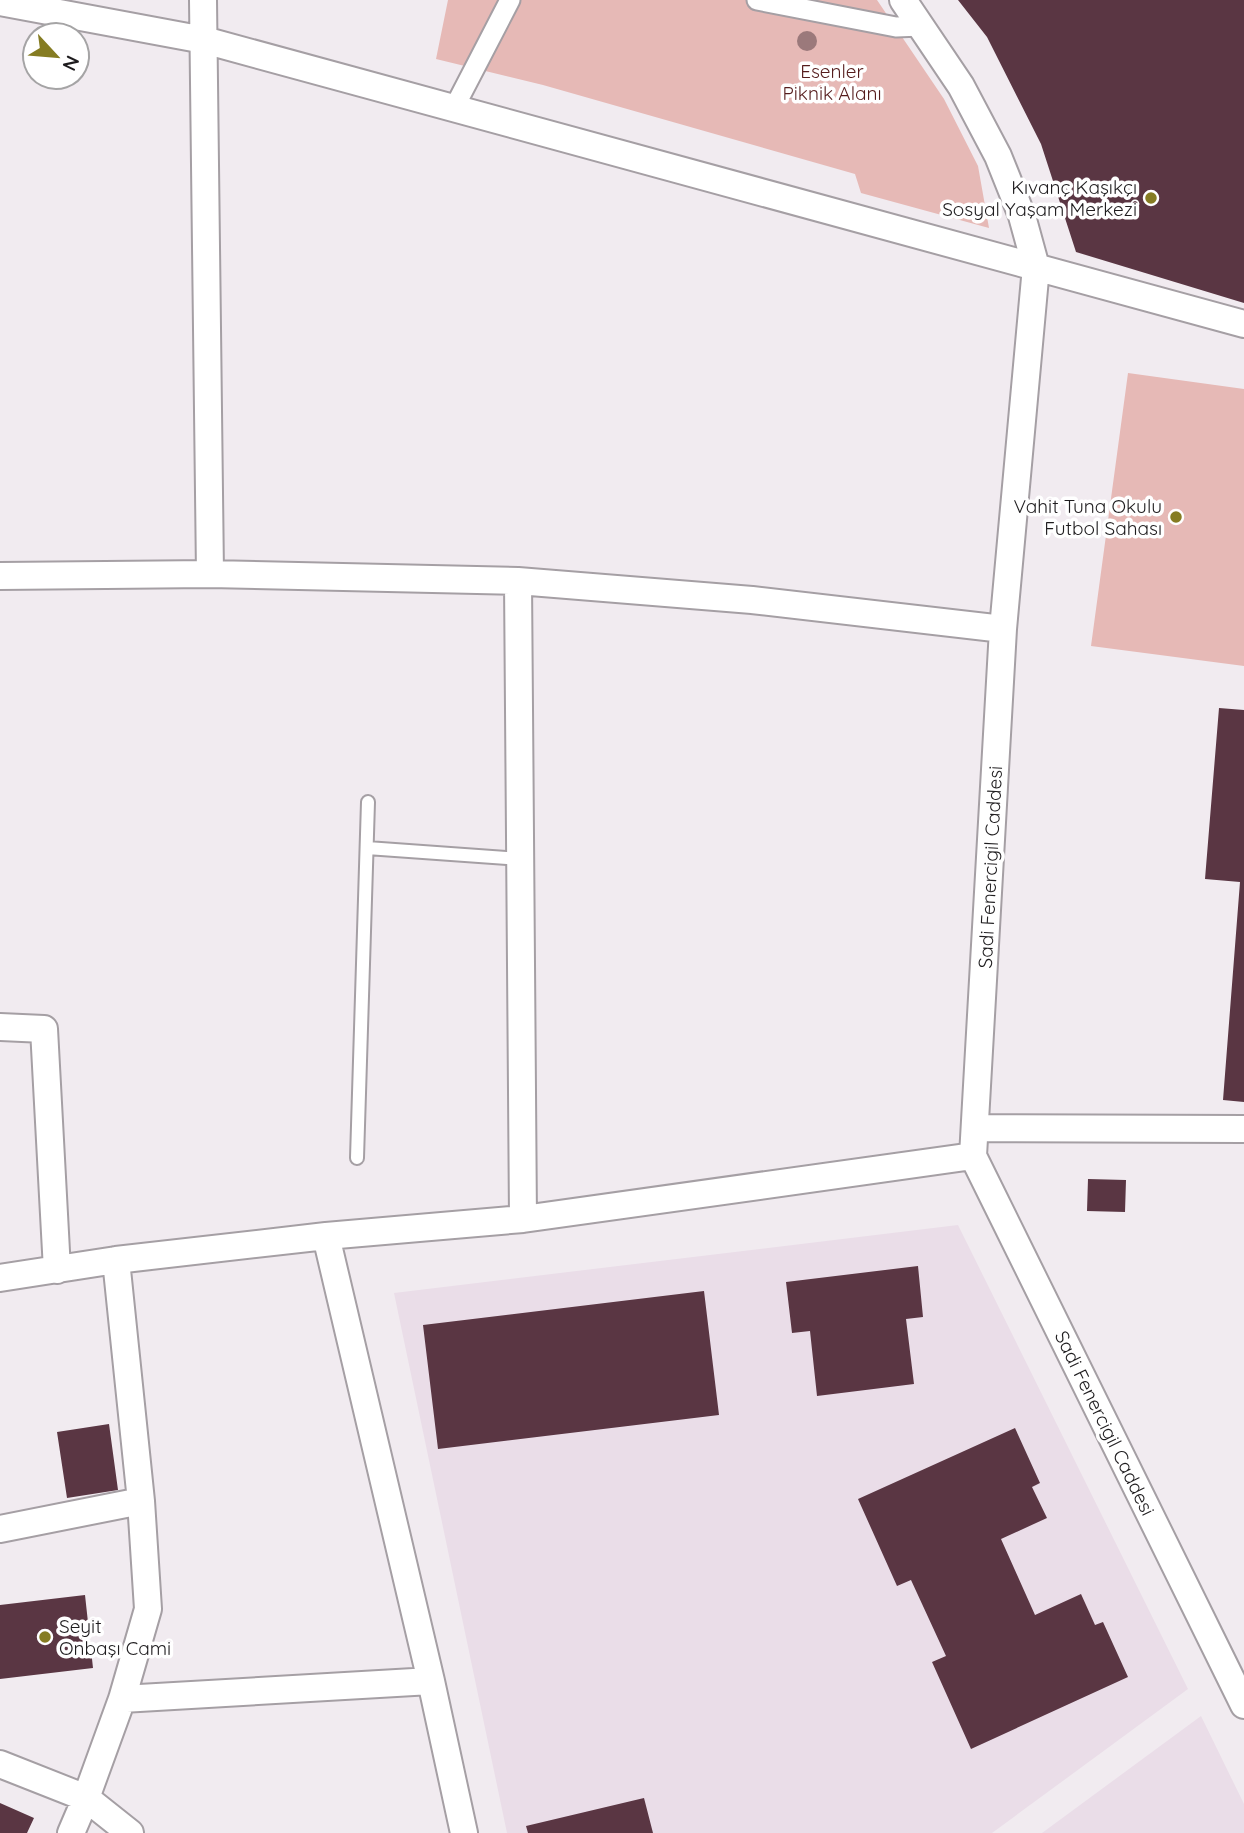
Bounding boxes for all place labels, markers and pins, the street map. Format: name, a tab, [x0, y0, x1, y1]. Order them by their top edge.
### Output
place label: Kıvanç Kaşıkçı Sosyal Yaşam Merkezi	[942, 175, 1137, 221]
marker: Kıvanç Kaşıkçı Sosyal Yaşam Merkezi	[1143, 190, 1159, 206]
place label: Vahit Tuna Okulu Futbol Sahası	[1013, 494, 1162, 540]
marker: Vahit Tuna Okulu Futbol Sahası	[1168, 509, 1184, 525]
place label: Seyit Onbaşı Cami	[59, 1614, 171, 1660]
marker: Seyit Onbaşı Cami	[37, 1629, 53, 1645]

